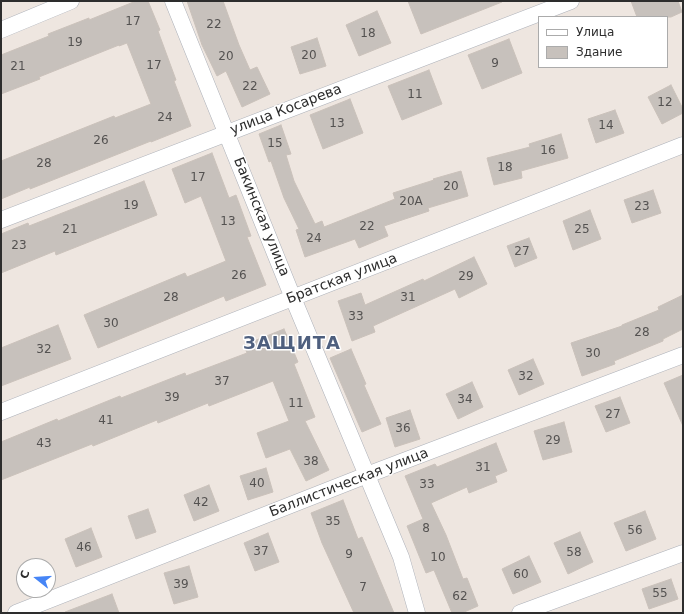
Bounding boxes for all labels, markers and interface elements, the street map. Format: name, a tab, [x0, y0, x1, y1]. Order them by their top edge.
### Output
house number: 17	[125, 15, 141, 29]
legend	[538, 16, 668, 68]
house number: 22	[206, 18, 222, 32]
text: Улица	[576, 25, 614, 39]
house number: 18	[360, 27, 376, 41]
house number: 19	[67, 36, 83, 50]
text: Здание	[576, 45, 622, 59]
house number: 20	[301, 49, 317, 63]
house number: 20	[218, 50, 234, 64]
house number: 9	[491, 57, 499, 71]
house number: 17	[146, 59, 162, 73]
house number: 21	[10, 60, 26, 74]
house number: 22	[242, 80, 258, 94]
street label: улица Косарева	[228, 81, 344, 139]
house number: 11	[407, 88, 423, 102]
house number: 12	[657, 96, 673, 110]
house number: 24	[157, 111, 173, 125]
house number: 13	[329, 117, 345, 131]
house number: 14	[598, 119, 614, 133]
house number: 26	[93, 134, 109, 148]
house number: 15	[267, 137, 283, 151]
house number: 16	[540, 144, 556, 158]
street label: Бакинская улица	[229, 155, 293, 279]
house number: 28	[36, 157, 52, 171]
house number: 18	[497, 161, 513, 175]
house number: 17	[190, 171, 206, 185]
house number: 20	[443, 180, 459, 194]
house number: 20А	[399, 195, 423, 209]
house number: 19	[123, 199, 139, 213]
house number: 23	[634, 200, 650, 214]
house number: 13	[220, 215, 236, 229]
house number: 22	[359, 220, 375, 234]
house number: 21	[62, 223, 78, 237]
house number: 25	[574, 223, 590, 237]
house number: 24	[306, 232, 322, 246]
house number: 23	[11, 239, 27, 253]
house number: 27	[514, 245, 530, 259]
street label: Братская улица	[284, 250, 400, 308]
house number: 26	[231, 269, 247, 283]
house number: 29	[458, 270, 474, 284]
house number: 28	[163, 291, 179, 305]
house number: 31	[400, 291, 416, 305]
house number: 33	[348, 310, 364, 324]
house number: 30	[103, 317, 119, 331]
house number: 28	[634, 326, 650, 340]
district label: ЗАЩИТА	[243, 333, 341, 355]
house number: 32	[36, 343, 52, 357]
house number: 30	[585, 347, 601, 361]
house number: 32	[518, 370, 534, 384]
house number: 37	[214, 375, 230, 389]
house number: 39	[164, 391, 180, 405]
house number: 34	[457, 393, 473, 407]
house number: 11	[288, 397, 304, 411]
house number: 27	[605, 408, 621, 422]
house number: 41	[98, 414, 114, 428]
house number: 36	[395, 422, 411, 436]
house number: 29	[545, 434, 561, 448]
house number: 43	[36, 437, 52, 451]
street label: Баллистическая улица	[267, 445, 431, 521]
house number: 38	[303, 455, 319, 469]
house number: 31	[475, 461, 491, 475]
house number: 40	[249, 477, 265, 491]
house number: 33	[419, 478, 435, 492]
house number: 42	[193, 496, 209, 510]
house number: 35	[325, 515, 341, 529]
house number: 8	[422, 522, 430, 536]
house number: 56	[627, 524, 643, 538]
house number: 46	[76, 541, 92, 555]
house number: 37	[253, 545, 269, 559]
house number: 58	[566, 546, 582, 560]
house number: 9	[345, 548, 353, 562]
house number: 10	[430, 551, 446, 565]
north arrow	[16, 558, 56, 598]
house number: 60	[513, 568, 529, 582]
text: С	[18, 569, 32, 580]
house number: 39	[173, 578, 189, 592]
house number: 7	[359, 581, 367, 595]
house number: 55	[652, 587, 668, 601]
house number: 62	[452, 590, 468, 604]

